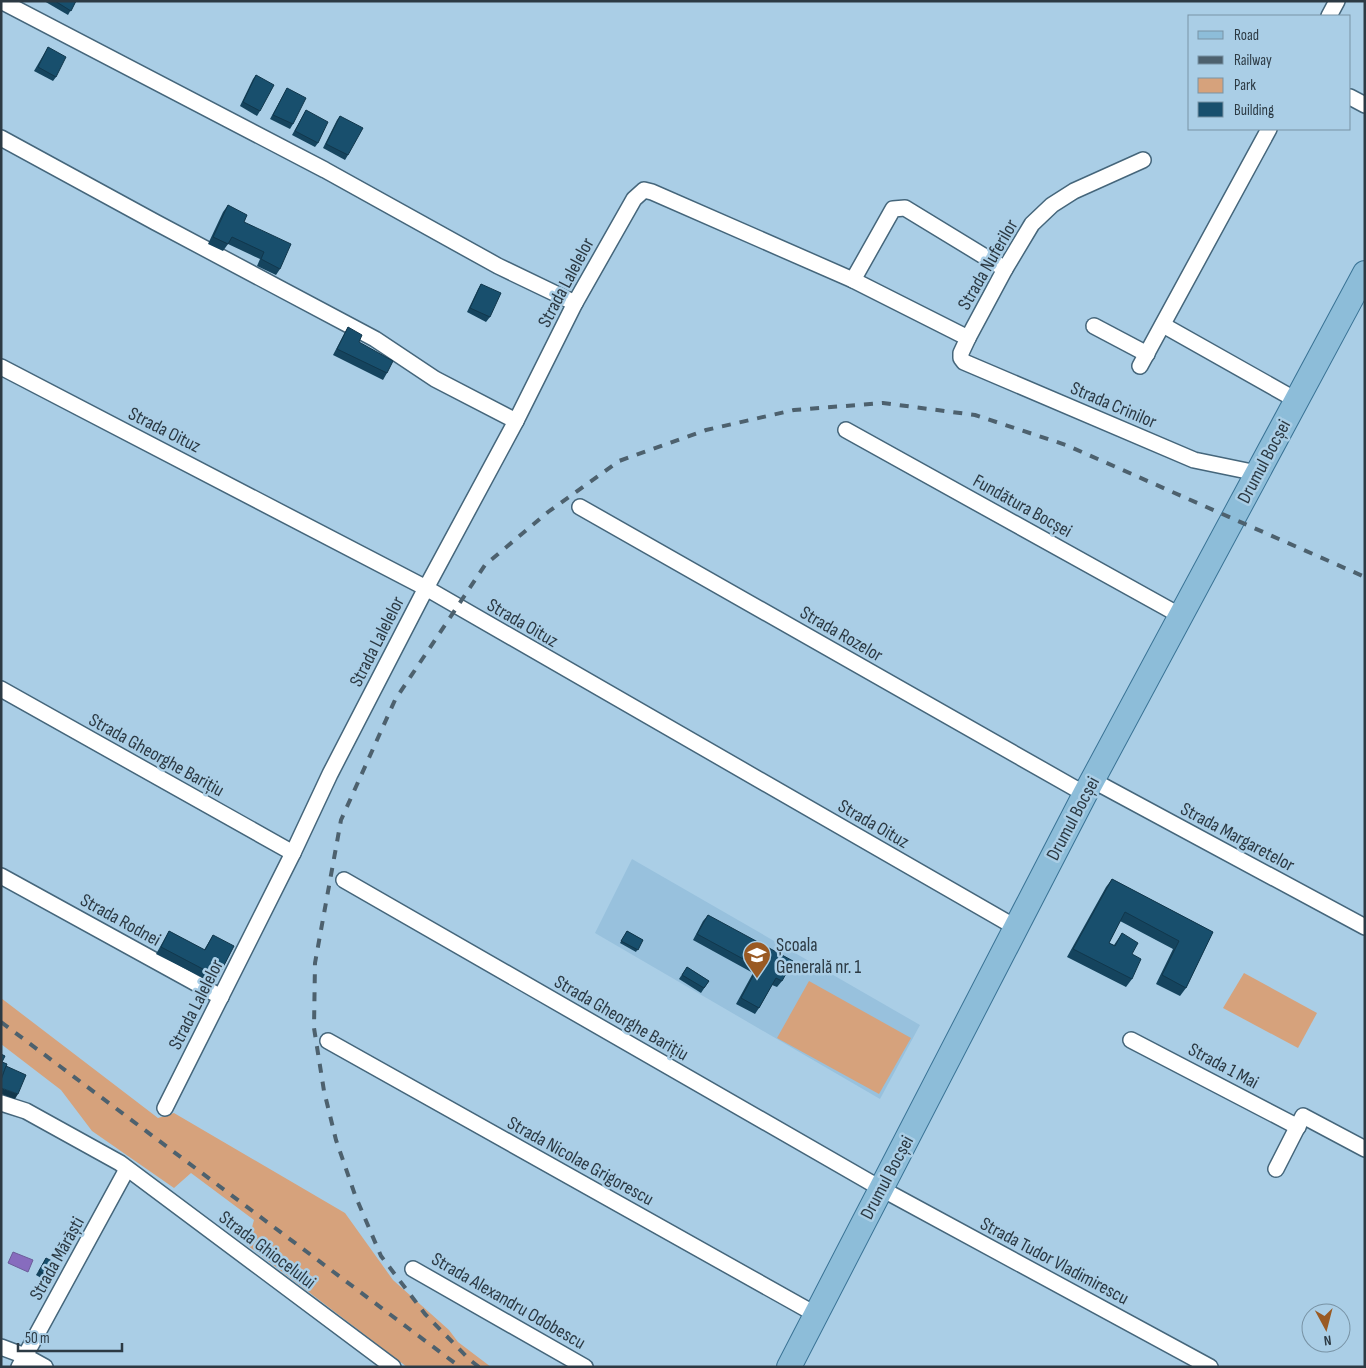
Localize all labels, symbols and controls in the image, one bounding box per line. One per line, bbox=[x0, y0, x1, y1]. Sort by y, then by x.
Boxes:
legend bbox=[1188, 15, 1351, 130]
text: Road bbox=[1234, 26, 1259, 45]
text: Railway bbox=[1234, 51, 1272, 70]
text: Park bbox=[1234, 76, 1256, 95]
text: Building bbox=[1234, 101, 1274, 120]
street label: Strada Nuferilor bbox=[953, 215, 1024, 314]
street label: Strada Lalelelor bbox=[533, 233, 600, 331]
street label: Strada Crinilor bbox=[1067, 377, 1160, 434]
street label: Strada Oituz bbox=[124, 402, 204, 458]
street label: Drumul Bocșei bbox=[1233, 416, 1296, 507]
street label: Fundătura Bocșei bbox=[969, 470, 1076, 543]
street label: Strada Lalelelor bbox=[345, 592, 410, 691]
street label: Strada Oituz bbox=[483, 594, 562, 653]
street label: Strada Rozelor bbox=[796, 601, 887, 668]
street label: Strada Gheorghe Barițiu bbox=[85, 709, 228, 802]
street label: Drumul Bocșei bbox=[1042, 773, 1105, 864]
street label: Strada Oituz bbox=[834, 795, 913, 854]
street label: Strada Margaretelor bbox=[1176, 798, 1299, 877]
street label: Strada Rodnei bbox=[76, 889, 164, 952]
place label: Școala Generală nr. 1 bbox=[776, 934, 861, 979]
school or university icon: Școala Generală nr. 1 bbox=[742, 940, 772, 979]
street label: Strada Lalelelor bbox=[164, 955, 229, 1054]
street label: Strada Gheorghe Barițiu bbox=[550, 971, 692, 1066]
street label: Strada 1 Mai bbox=[1184, 1038, 1262, 1094]
street label: Strada Nicolae Grigorescu bbox=[503, 1112, 657, 1211]
street label: Drumul Bocșei bbox=[856, 1132, 919, 1223]
street label: Strada Ghiocelului bbox=[214, 1206, 320, 1294]
street label: Strada Tudor Vladimirescu bbox=[976, 1212, 1133, 1310]
street label: Strada Mărăști bbox=[25, 1213, 90, 1304]
street label: Strada Alexandru Odobescu bbox=[427, 1248, 589, 1355]
north arrow bbox=[1301, 1303, 1351, 1353]
scale bar bbox=[18, 1320, 121, 1352]
text: 50 m bbox=[25, 1329, 50, 1348]
text: N bbox=[1323, 1332, 1332, 1349]

